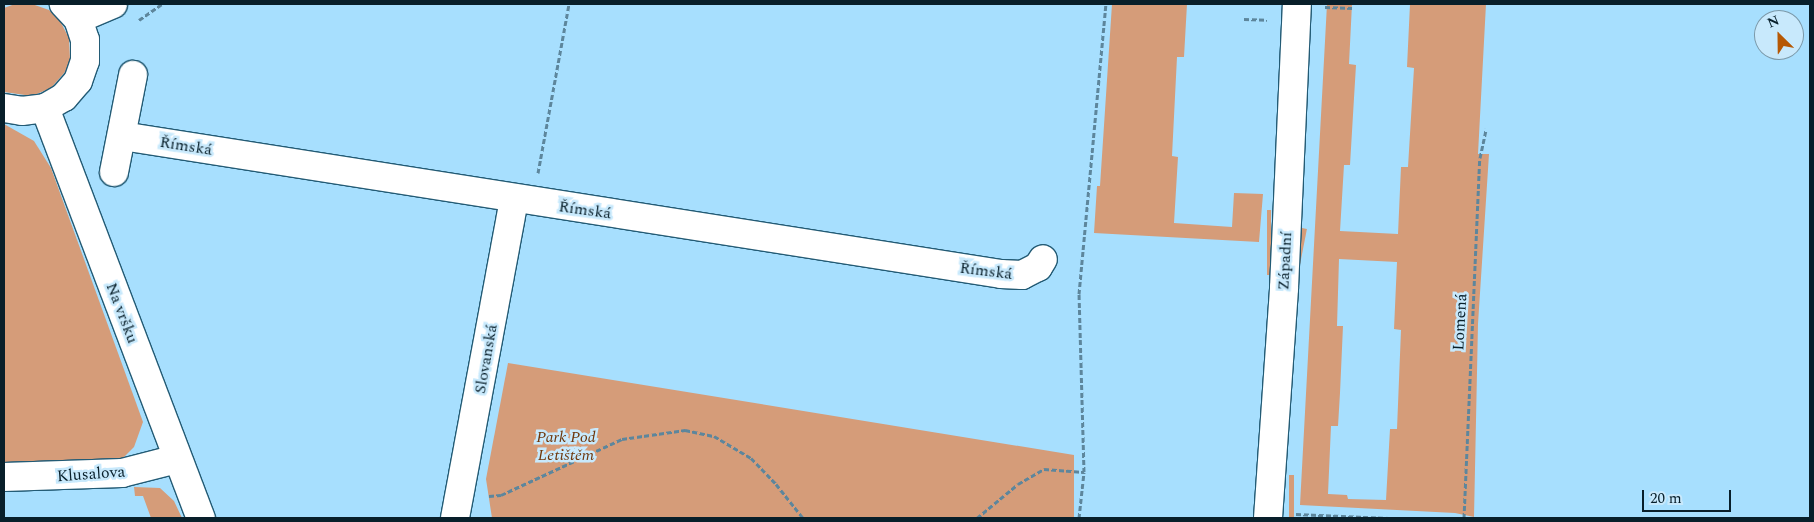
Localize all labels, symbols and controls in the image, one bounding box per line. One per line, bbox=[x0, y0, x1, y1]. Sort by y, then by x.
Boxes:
north arrow bbox=[1754, 10, 1804, 60]
text: N bbox=[1764, 10, 1783, 34]
street label: Římská bbox=[158, 132, 214, 160]
street label: Římská bbox=[558, 197, 612, 223]
street label: Západní bbox=[1274, 231, 1296, 291]
street label: Římská bbox=[959, 258, 1013, 284]
street label: Na vršku bbox=[102, 280, 142, 346]
street label: Lomená bbox=[1449, 293, 1471, 351]
street label: Slovanská bbox=[470, 323, 502, 395]
park label: Park Pod Letištěm bbox=[536, 427, 596, 465]
street label: Klusalova bbox=[56, 462, 126, 486]
scale bar bbox=[1644, 480, 1733, 512]
text: 20 m bbox=[1650, 487, 1682, 510]

